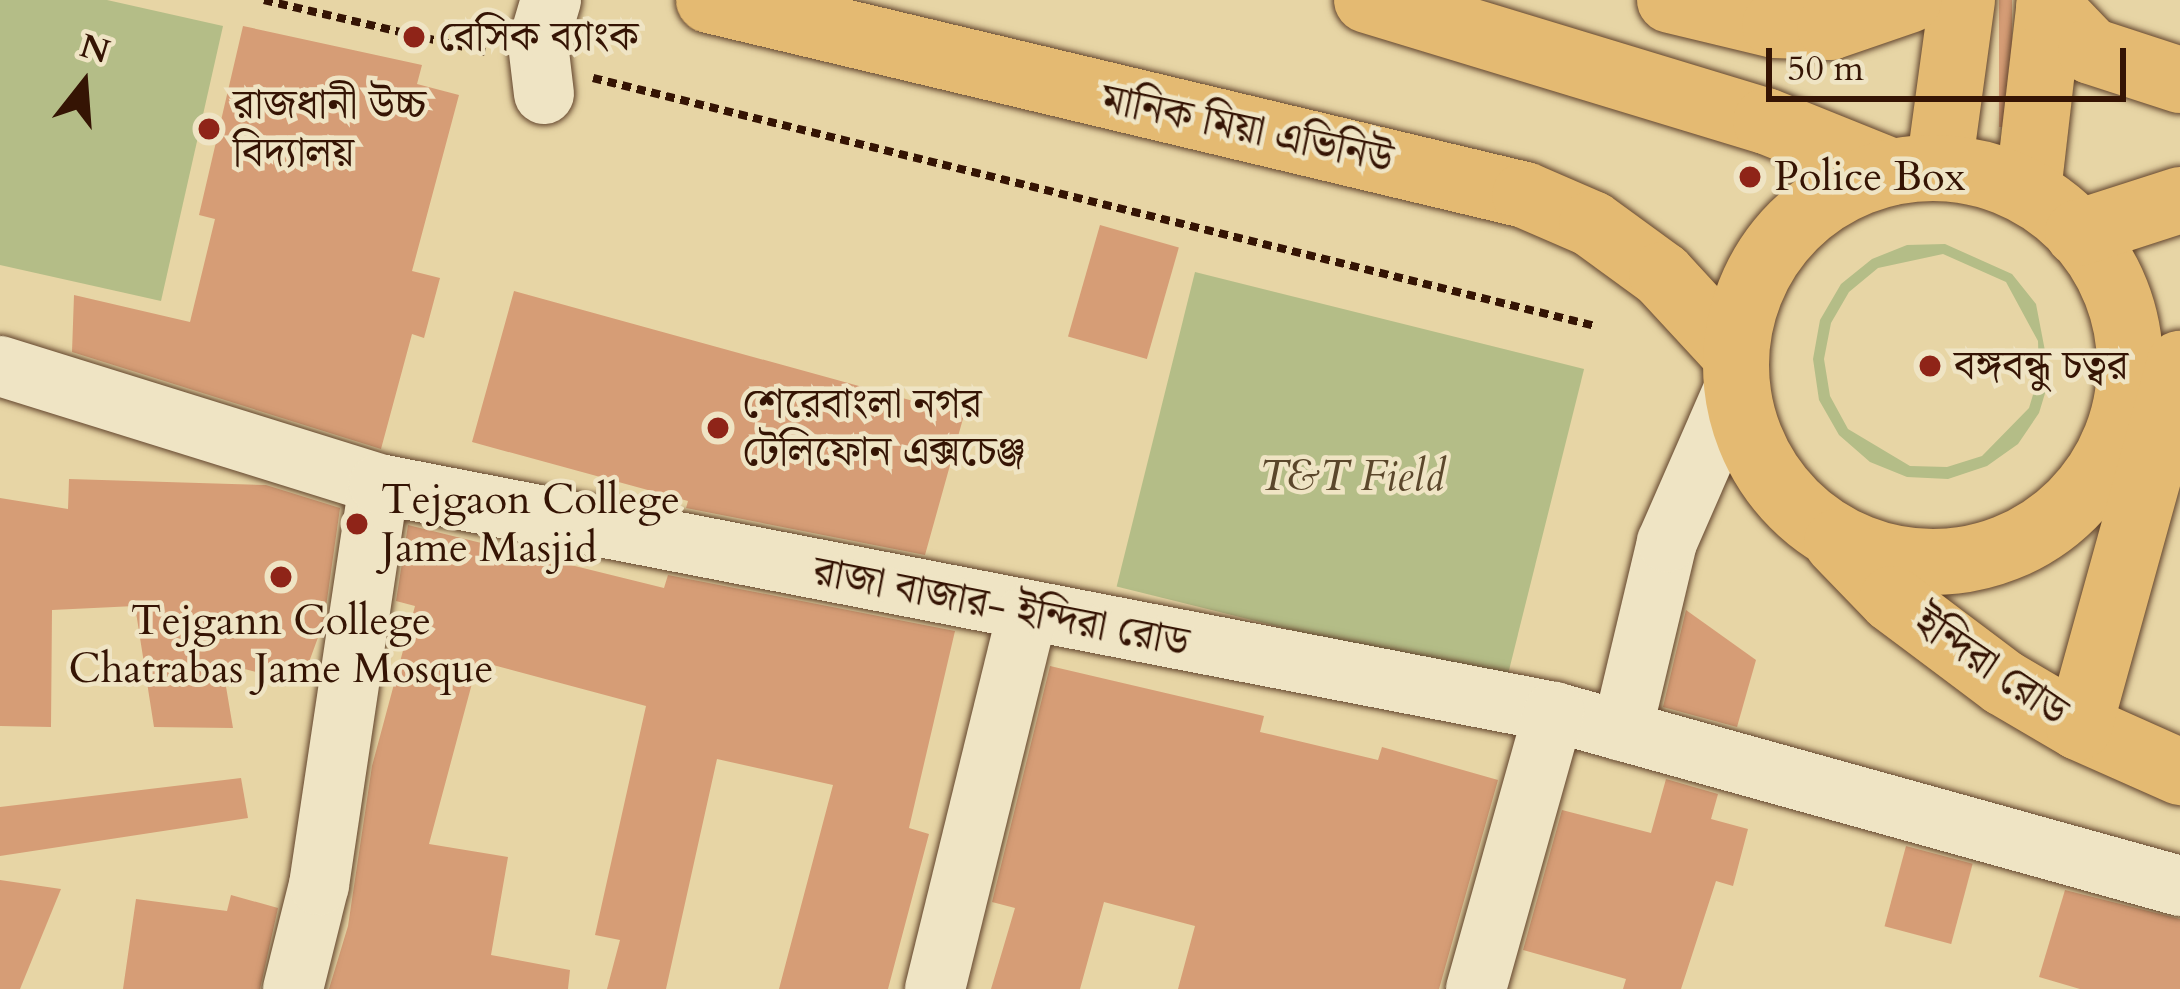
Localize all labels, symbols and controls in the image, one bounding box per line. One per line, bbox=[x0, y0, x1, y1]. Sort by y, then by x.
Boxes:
place label: বেসিক ব্যাংক bbox=[438, 12, 639, 62]
text: N bbox=[74, 23, 115, 75]
north arrow bbox=[24, 24, 144, 144]
marker: বেসিক ব্যাংক bbox=[401, 24, 427, 50]
scale bar bbox=[1772, 24, 2132, 98]
text: 50 m bbox=[1787, 44, 1864, 93]
street label: মানিক মিয়া এভিনিউ bbox=[1097, 74, 1397, 184]
place label: রাজধানী উচ্চ বিদ্যালয় bbox=[233, 80, 426, 178]
marker: রাজধানী উচ্চ বিদ্যালয় bbox=[196, 116, 222, 142]
place label: Police Box bbox=[1774, 152, 1966, 202]
marker: Police Box bbox=[1737, 164, 1763, 190]
place label: বঙ্গবন্ধু চত্বর bbox=[1954, 341, 2128, 391]
marker: বঙ্গবন্ধু চত্বর bbox=[1917, 353, 1943, 379]
place label: শেরেবাংলা নগর টেলিফোন এক্সচেঞ্জ bbox=[742, 379, 1025, 478]
marker: শেরেবাংলা নগর টেলিফোন এক্সচেঞ্জ bbox=[705, 415, 731, 441]
park label: T&T Field bbox=[1259, 452, 1445, 502]
place label: Tejgaon College Jame Masjid bbox=[381, 475, 680, 574]
marker: Tejgaon College Jame Masjid bbox=[344, 511, 370, 537]
street label: রাজা বাজার- ইন্দিরা রোড bbox=[809, 546, 1193, 668]
marker: Tejgann College Chatrabas Jame Mosque bbox=[268, 564, 294, 590]
place label: Tejgann College Chatrabas Jame Mosque bbox=[68, 596, 494, 694]
street label: ইন্দিরা রোড bbox=[1905, 597, 2077, 737]

